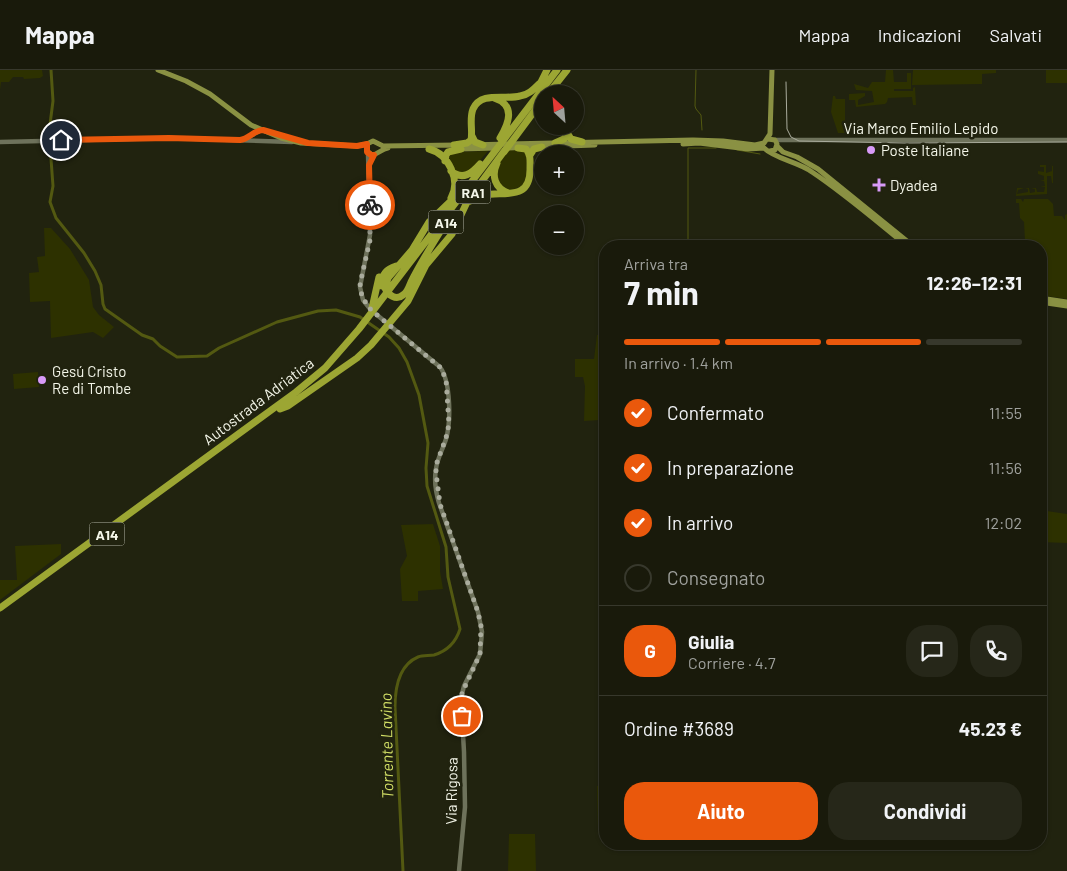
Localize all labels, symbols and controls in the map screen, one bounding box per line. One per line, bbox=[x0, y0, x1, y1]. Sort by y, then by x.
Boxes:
text: Mappa bbox=[25, 20, 95, 49]
text: Mappa bbox=[799, 24, 850, 46]
text: Indicazioni bbox=[878, 24, 962, 46]
text: Salvati bbox=[990, 24, 1042, 46]
north arrow bbox=[534, 85, 584, 135]
map controls bbox=[534, 85, 584, 255]
pin bbox=[40, 119, 82, 161]
street label: Via Marco Emilio Lepido bbox=[844, 119, 998, 137]
icon: home bbox=[47, 126, 75, 154]
place label: Poste Italiane bbox=[881, 141, 969, 159]
marker: Poste Italiane bbox=[865, 144, 877, 156]
button: + bbox=[534, 145, 584, 195]
place label: Dyadea bbox=[890, 176, 937, 194]
marker: Dyadea bbox=[872, 178, 886, 192]
courier bbox=[345, 180, 395, 230]
road number: RA1 bbox=[456, 180, 490, 204]
icon: bike bbox=[356, 191, 384, 219]
button: − bbox=[534, 205, 584, 255]
road number: A14 bbox=[428, 210, 464, 233]
text: Arriva tra bbox=[624, 254, 688, 273]
text: 12:26–12:31 bbox=[927, 271, 1022, 294]
text: 7 min bbox=[624, 273, 699, 311]
text: In arrivo · 1.4 km bbox=[624, 353, 733, 372]
street label: Autostrada Adriatica bbox=[199, 354, 317, 448]
place label: Gesú Cristo Re di Tombe bbox=[52, 362, 131, 397]
marker: Gesú Cristo Re di Tombe bbox=[36, 374, 48, 386]
icon: check bbox=[624, 399, 652, 427]
text: Confermato bbox=[667, 401, 764, 424]
text: 11:55 bbox=[989, 403, 1022, 422]
icon: check bbox=[624, 454, 652, 482]
text: In preparazione bbox=[667, 456, 794, 479]
text: 11:56 bbox=[989, 458, 1022, 477]
icon: check bbox=[624, 509, 652, 537]
text: In arrivo bbox=[667, 511, 733, 534]
text: 12:02 bbox=[985, 513, 1022, 532]
road number: A14 bbox=[90, 522, 124, 546]
text: Consegnato bbox=[667, 566, 765, 589]
button: chat bbox=[906, 625, 958, 677]
button: phone bbox=[970, 625, 1022, 677]
text: Giulia bbox=[688, 630, 734, 653]
text: G bbox=[644, 639, 656, 662]
text: Corriere · 4.7 bbox=[688, 653, 776, 672]
water label: Torrente Lavino bbox=[376, 693, 396, 799]
pin bbox=[441, 695, 483, 737]
icon: bag bbox=[448, 702, 476, 730]
text: Ordine #3689 bbox=[624, 717, 734, 740]
text: 45.23 € bbox=[959, 717, 1022, 740]
street label: Via Rigosa bbox=[441, 757, 461, 825]
button: Aiuto bbox=[624, 782, 818, 840]
button: Condividi bbox=[828, 782, 1022, 840]

